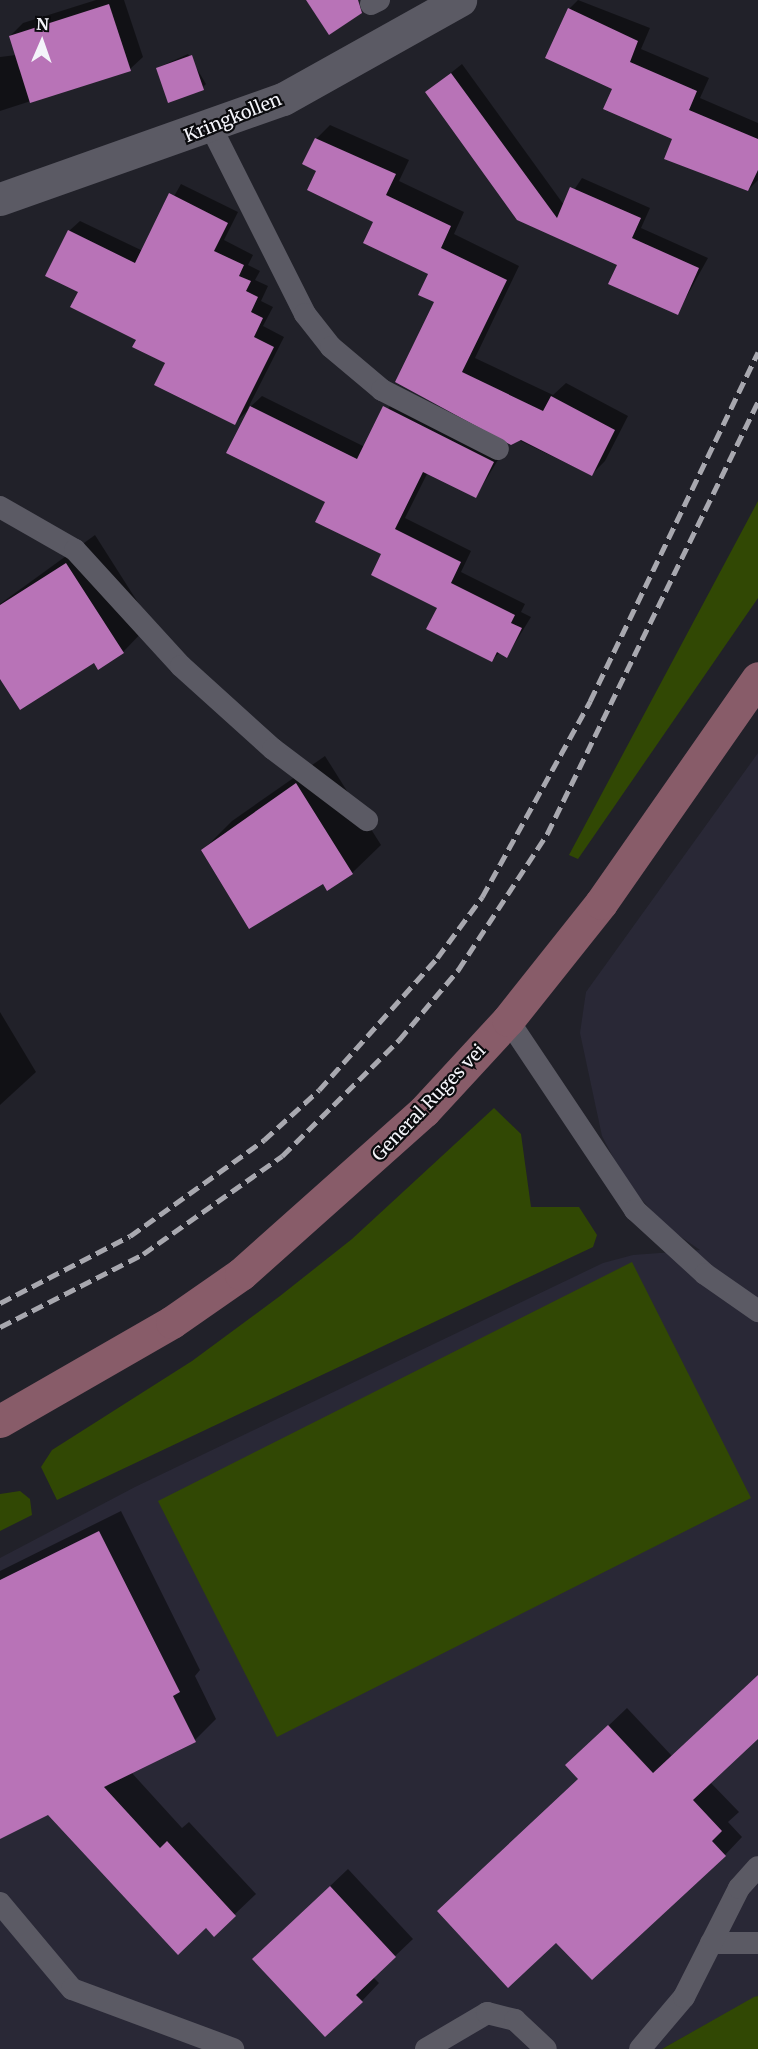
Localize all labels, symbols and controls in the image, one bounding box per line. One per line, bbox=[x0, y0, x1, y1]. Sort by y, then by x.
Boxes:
north arrow bbox=[12, 12, 72, 72]
text: N bbox=[36, 14, 49, 34]
street label: Kringkollen bbox=[181, 89, 285, 147]
street label: General Ruges vei bbox=[368, 1040, 490, 1166]

